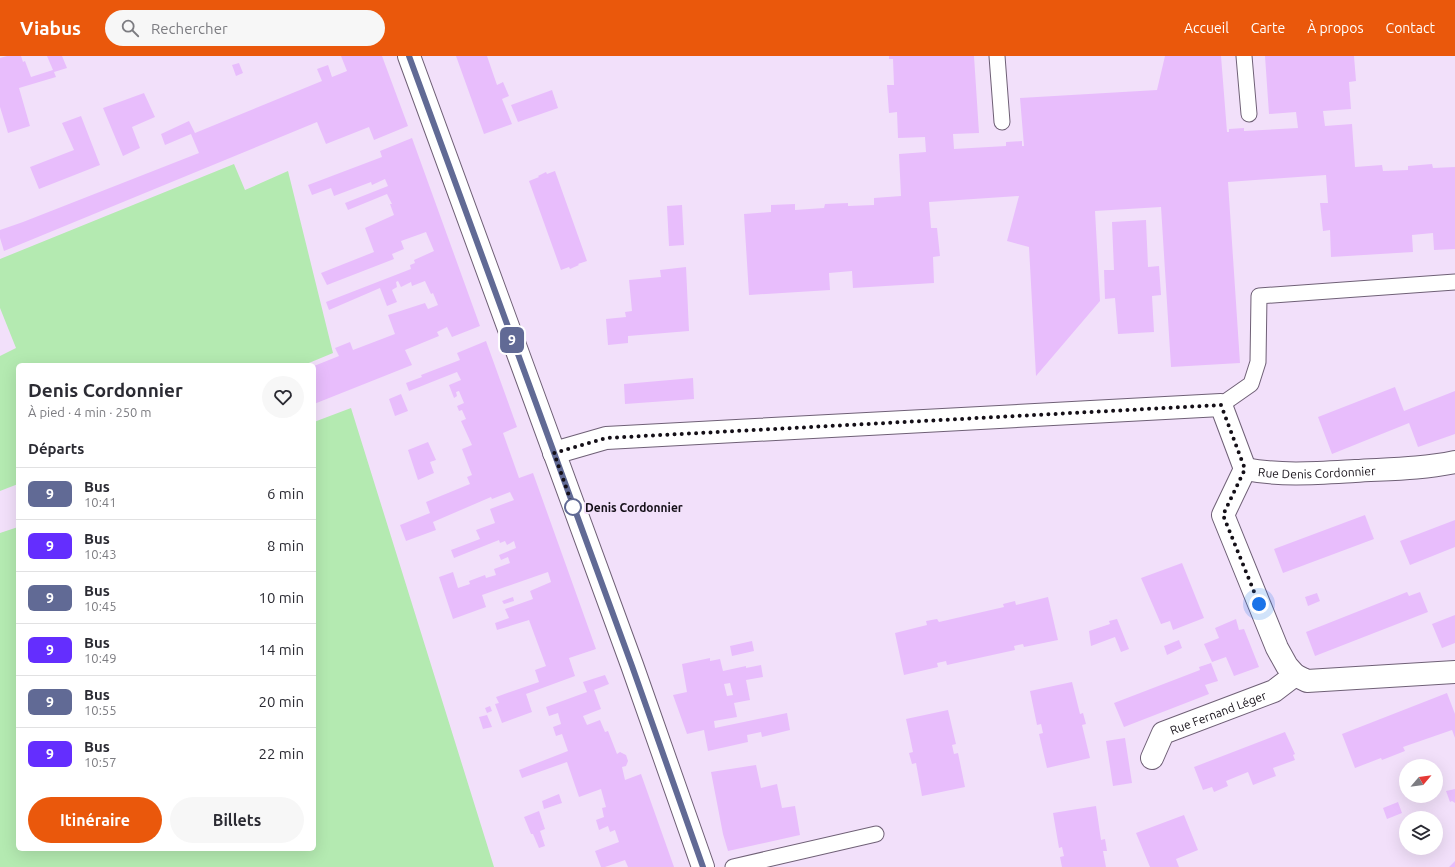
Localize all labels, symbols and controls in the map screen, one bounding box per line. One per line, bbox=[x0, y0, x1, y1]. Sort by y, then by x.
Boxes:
search box bbox=[105, 10, 385, 46]
text: Viabus bbox=[20, 17, 81, 39]
icon: search bbox=[119, 17, 141, 39]
text: Rechercher bbox=[151, 20, 228, 37]
text: Accueil bbox=[1184, 20, 1229, 36]
text: Carte bbox=[1251, 20, 1285, 36]
text: À propos bbox=[1307, 20, 1364, 36]
text: Contact bbox=[1386, 20, 1435, 36]
line badge: 9 bbox=[499, 327, 525, 353]
text: 9 bbox=[508, 332, 516, 348]
button: heart bbox=[262, 376, 304, 418]
text: Denis Cordonnier bbox=[28, 379, 183, 401]
text: À pied · 4 min · 250 m bbox=[28, 405, 152, 419]
text: Départs bbox=[28, 440, 84, 457]
street label: Rue Denis Cordonnier bbox=[1257, 463, 1376, 480]
text: Bus bbox=[84, 478, 110, 495]
text: 6 min bbox=[267, 485, 304, 502]
text: 9 bbox=[46, 486, 54, 502]
text: 10:41 bbox=[84, 495, 117, 509]
marker: Denis Cordonnier bbox=[564, 498, 582, 516]
place label: Denis Cordonnier bbox=[585, 501, 683, 514]
text: Bus bbox=[84, 530, 110, 547]
text: 8 min bbox=[267, 537, 304, 554]
text: 9 bbox=[46, 538, 54, 554]
text: 10:43 bbox=[84, 547, 117, 561]
text: Bus bbox=[84, 582, 110, 599]
text: 10 min bbox=[258, 589, 304, 606]
text: 9 bbox=[46, 590, 54, 606]
your location bbox=[1249, 594, 1269, 614]
text: 10:45 bbox=[84, 599, 117, 613]
text: Bus bbox=[84, 634, 110, 651]
text: 14 min bbox=[258, 641, 304, 658]
text: 9 bbox=[46, 642, 54, 658]
text: 10:49 bbox=[84, 651, 117, 665]
text: Bus bbox=[84, 686, 110, 703]
street label: Rue Fernand Léger bbox=[1168, 688, 1268, 736]
text: 20 min bbox=[258, 693, 304, 710]
text: 9 bbox=[46, 694, 54, 710]
text: 10:55 bbox=[84, 703, 117, 717]
text: Bus bbox=[84, 738, 110, 755]
text: 22 min bbox=[258, 745, 304, 762]
text: 9 bbox=[46, 746, 54, 762]
text: 10:57 bbox=[84, 755, 117, 769]
north arrow bbox=[1399, 759, 1443, 803]
map controls bbox=[1399, 759, 1443, 855]
button: Itinéraire bbox=[28, 797, 162, 843]
button: Billets bbox=[170, 797, 304, 843]
button: layers bbox=[1399, 811, 1443, 855]

